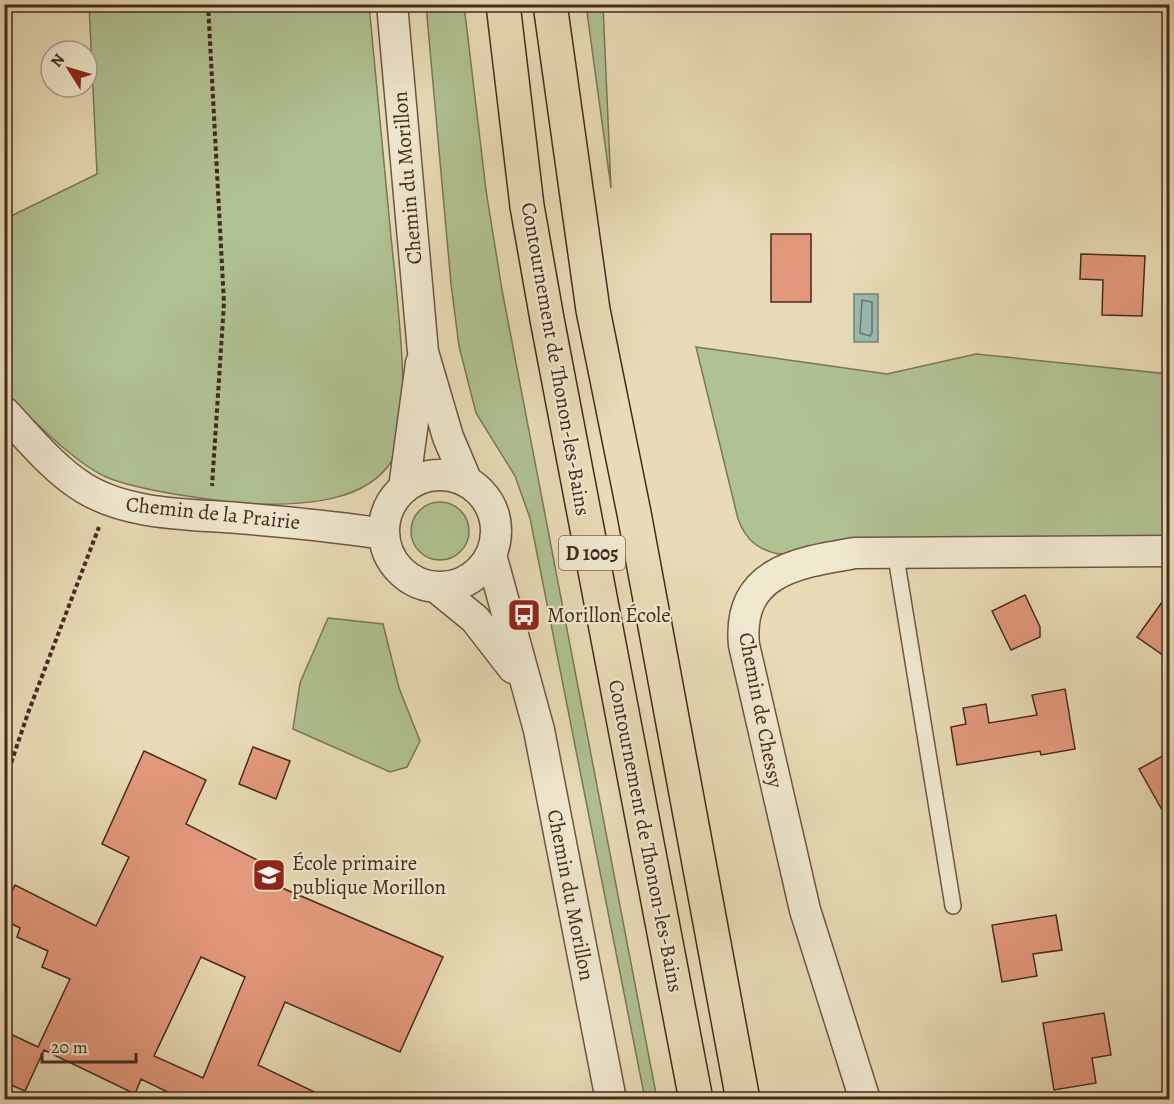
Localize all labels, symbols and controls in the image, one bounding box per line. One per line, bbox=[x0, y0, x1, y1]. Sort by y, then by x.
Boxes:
north arrow bbox=[39, 39, 99, 99]
text: N bbox=[46, 49, 70, 72]
street label: Chemin du Morillon bbox=[385, 90, 429, 266]
street label: Contournement de Thonon-les-Bains bbox=[515, 200, 597, 518]
street label: Chemin de la Prairie bbox=[125, 490, 301, 536]
road number: D 1005 bbox=[559, 536, 625, 570]
bus stop icon: Morillon École bbox=[506, 597, 542, 633]
place label: Morillon École bbox=[547, 601, 671, 629]
street label: Chemin de Chessy bbox=[732, 630, 790, 791]
street label: Contournement de Thonon-les-Bains bbox=[602, 677, 690, 995]
street label: Chemin du Morillon bbox=[541, 807, 601, 983]
place label: École primaire publique Morillon bbox=[292, 849, 446, 901]
school or university icon: École primaire publique Morillon bbox=[251, 857, 287, 893]
scale bar bbox=[42, 1026, 136, 1064]
text: 20 m bbox=[51, 1035, 88, 1059]

